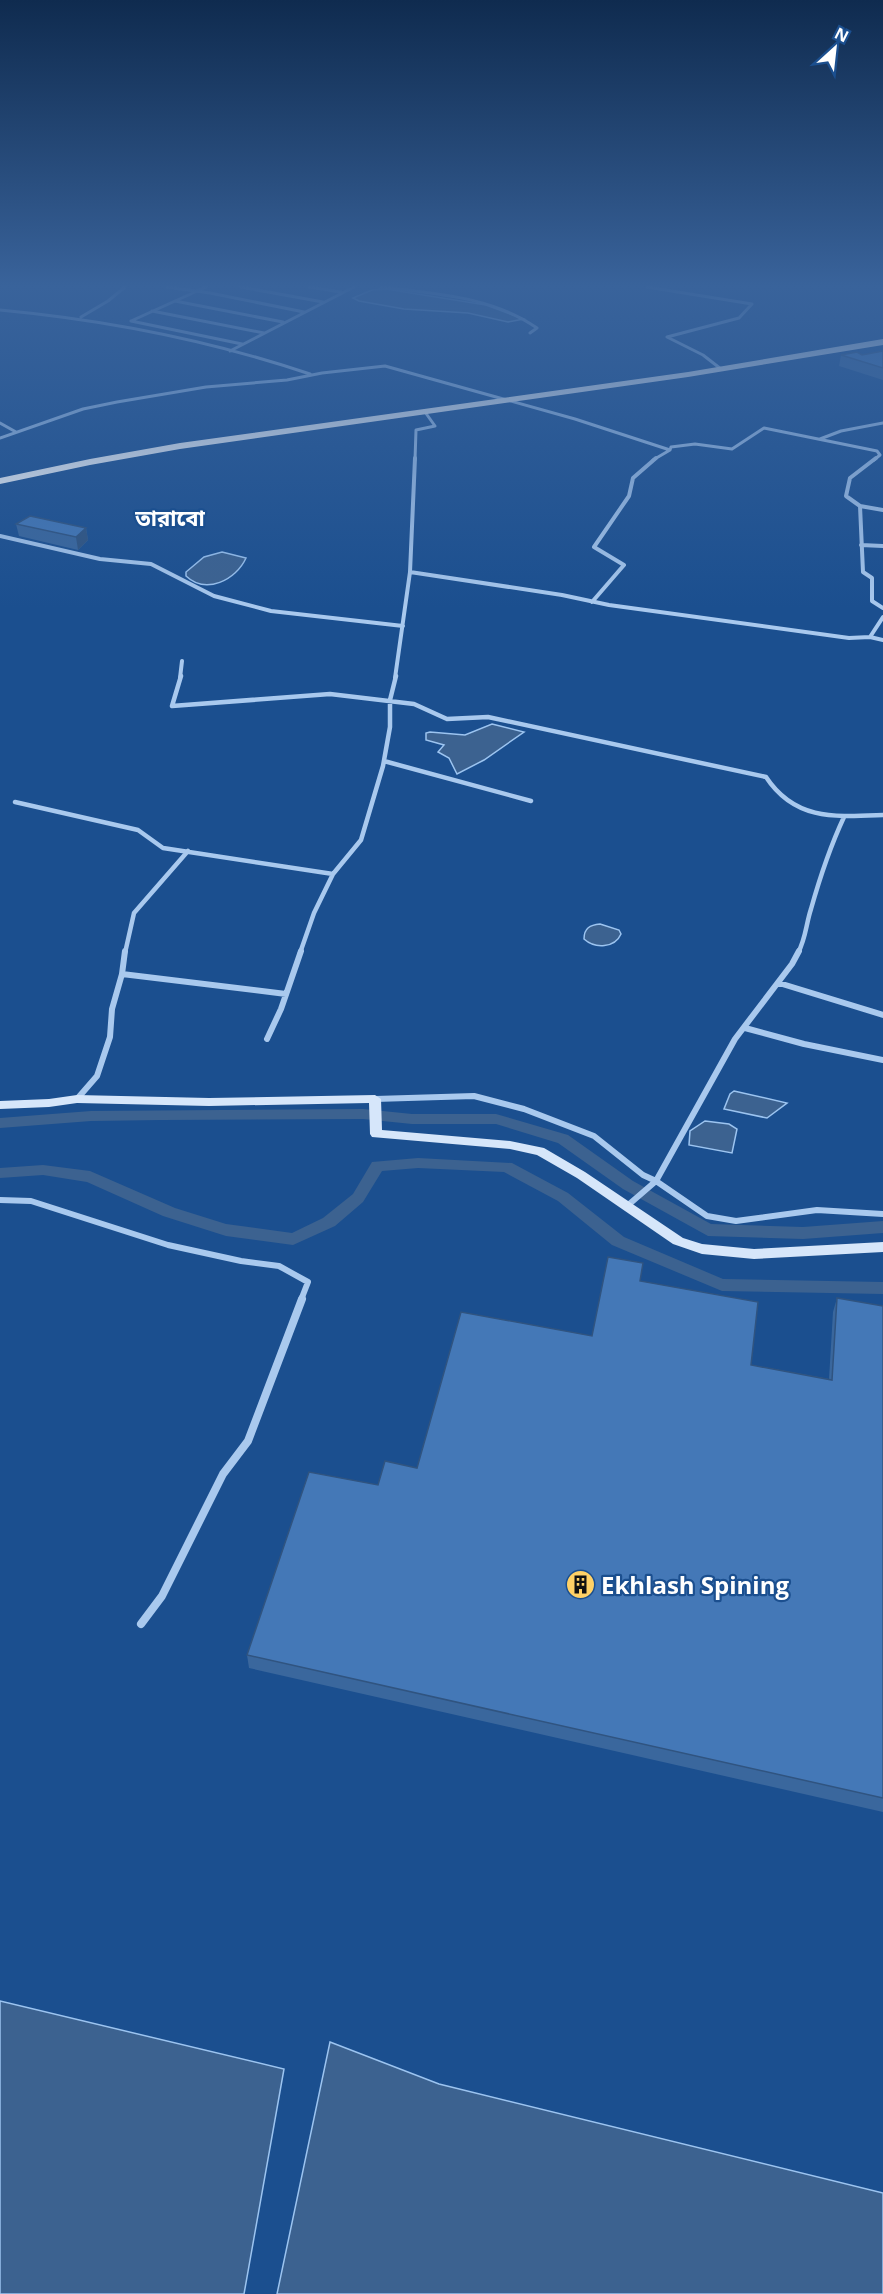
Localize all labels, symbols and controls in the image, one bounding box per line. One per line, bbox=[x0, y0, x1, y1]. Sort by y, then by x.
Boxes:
north arrow bbox=[805, 18, 865, 78]
text: N bbox=[831, 22, 853, 47]
district label: তারাবো bbox=[134, 502, 205, 532]
building icon: Ekhlash Spining bbox=[564, 1568, 596, 1600]
place label: Ekhlash Spining bbox=[601, 1568, 789, 1601]

